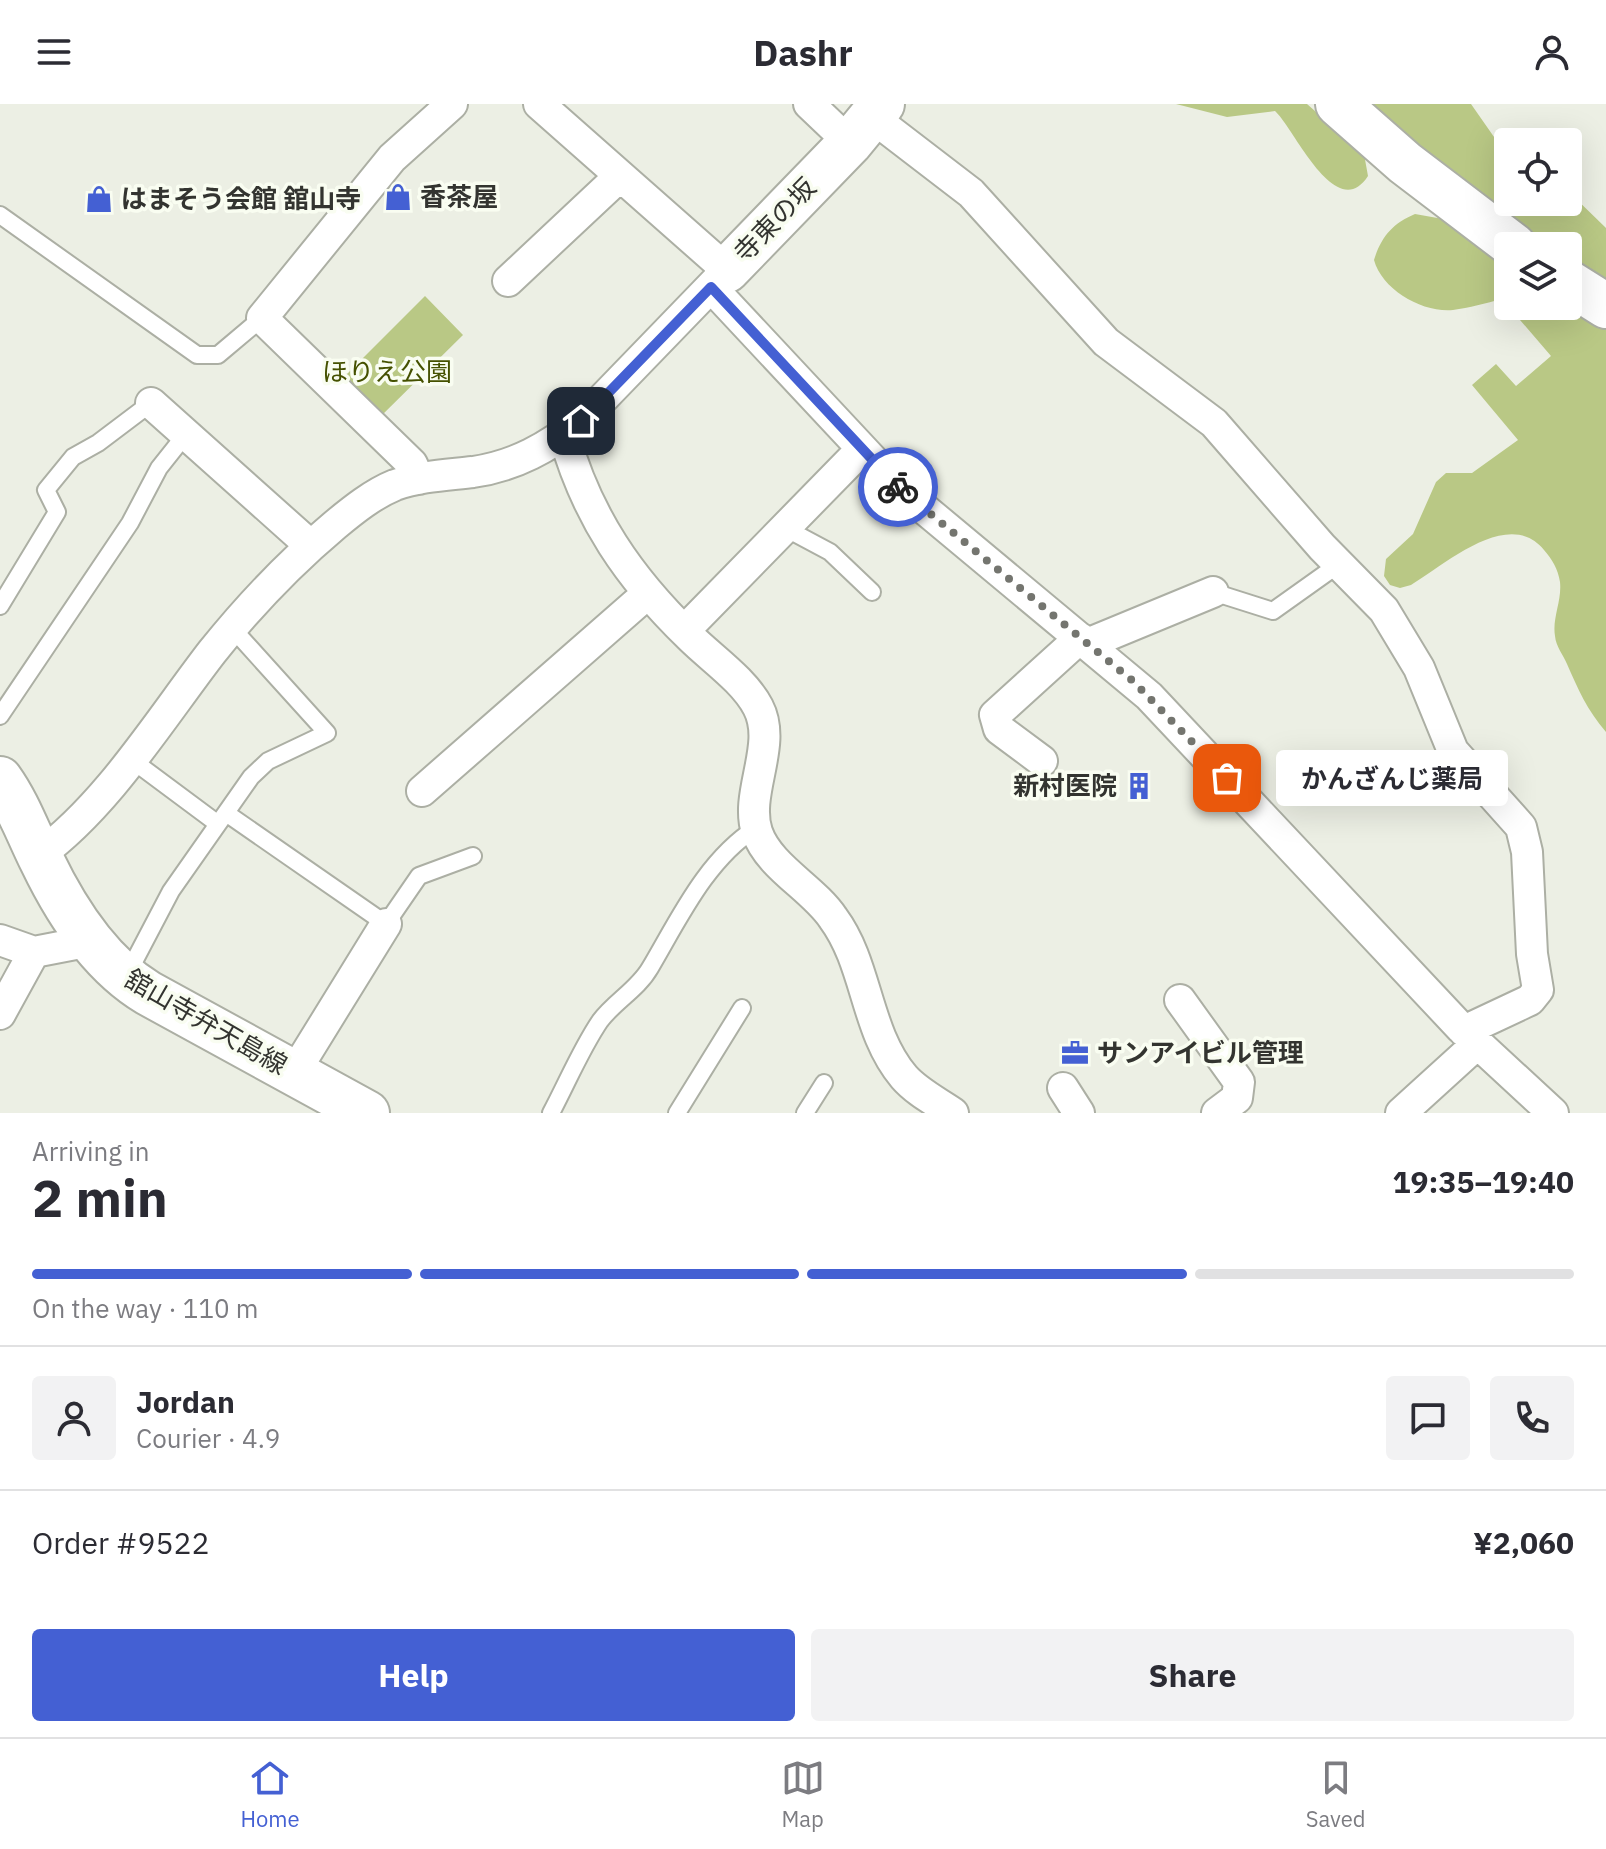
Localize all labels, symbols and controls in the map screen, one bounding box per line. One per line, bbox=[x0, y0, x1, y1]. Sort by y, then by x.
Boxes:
text: Dashr bbox=[753, 29, 853, 76]
icon: menu bbox=[32, 30, 76, 74]
icon: person bbox=[1530, 30, 1574, 74]
map controls bbox=[1494, 128, 1582, 320]
button: locate bbox=[1494, 128, 1582, 216]
street label: 寺東の坂 bbox=[726, 170, 823, 269]
place label: 香茶屋 bbox=[420, 179, 498, 213]
place label: はまそう会館 舘山寺 bbox=[121, 181, 361, 215]
shop icon: 香茶屋 bbox=[383, 182, 413, 212]
shop icon: はまそう会館 舘山寺 bbox=[84, 184, 114, 214]
button: layers bbox=[1494, 232, 1582, 320]
park label: ほりえ公園 bbox=[322, 354, 452, 388]
pin bbox=[547, 387, 615, 455]
icon: home bbox=[559, 399, 603, 443]
courier bbox=[858, 447, 938, 527]
icon: bike bbox=[876, 465, 920, 509]
pin bbox=[1193, 744, 1261, 812]
callout: かんざんじ薬局 bbox=[1275, 750, 1507, 806]
icon: bag bbox=[1205, 756, 1249, 800]
text: かんざんじ薬局 bbox=[1301, 761, 1483, 795]
place label: 新村医院 bbox=[1013, 768, 1117, 802]
building icon: 新村医院 bbox=[1124, 771, 1154, 801]
street label: 舘山寺弁天島線 bbox=[119, 961, 294, 1081]
place label: サンアイビル管理 bbox=[1097, 1035, 1304, 1069]
office icon: サンアイビル管理 bbox=[1060, 1038, 1090, 1068]
text: Arriving in bbox=[32, 1134, 149, 1168]
text: 19:35–19:40 bbox=[1393, 1162, 1574, 1201]
text: 2 min bbox=[32, 1164, 168, 1231]
text: On the way · 110 m bbox=[32, 1291, 258, 1325]
button: person bbox=[32, 1376, 116, 1460]
button: chat bbox=[1386, 1376, 1470, 1460]
button: phone bbox=[1490, 1376, 1574, 1460]
text: Jordan bbox=[136, 1382, 235, 1421]
text: Courier · 4.9 bbox=[136, 1421, 280, 1455]
text: Order #9522 bbox=[32, 1523, 209, 1562]
text: ¥2,060 bbox=[1473, 1523, 1574, 1562]
button: Help bbox=[32, 1629, 795, 1721]
button: Share bbox=[811, 1629, 1574, 1721]
tab: Home bbox=[240, 1756, 300, 1833]
tab: Map bbox=[781, 1756, 825, 1833]
tab: Saved bbox=[1306, 1756, 1365, 1833]

